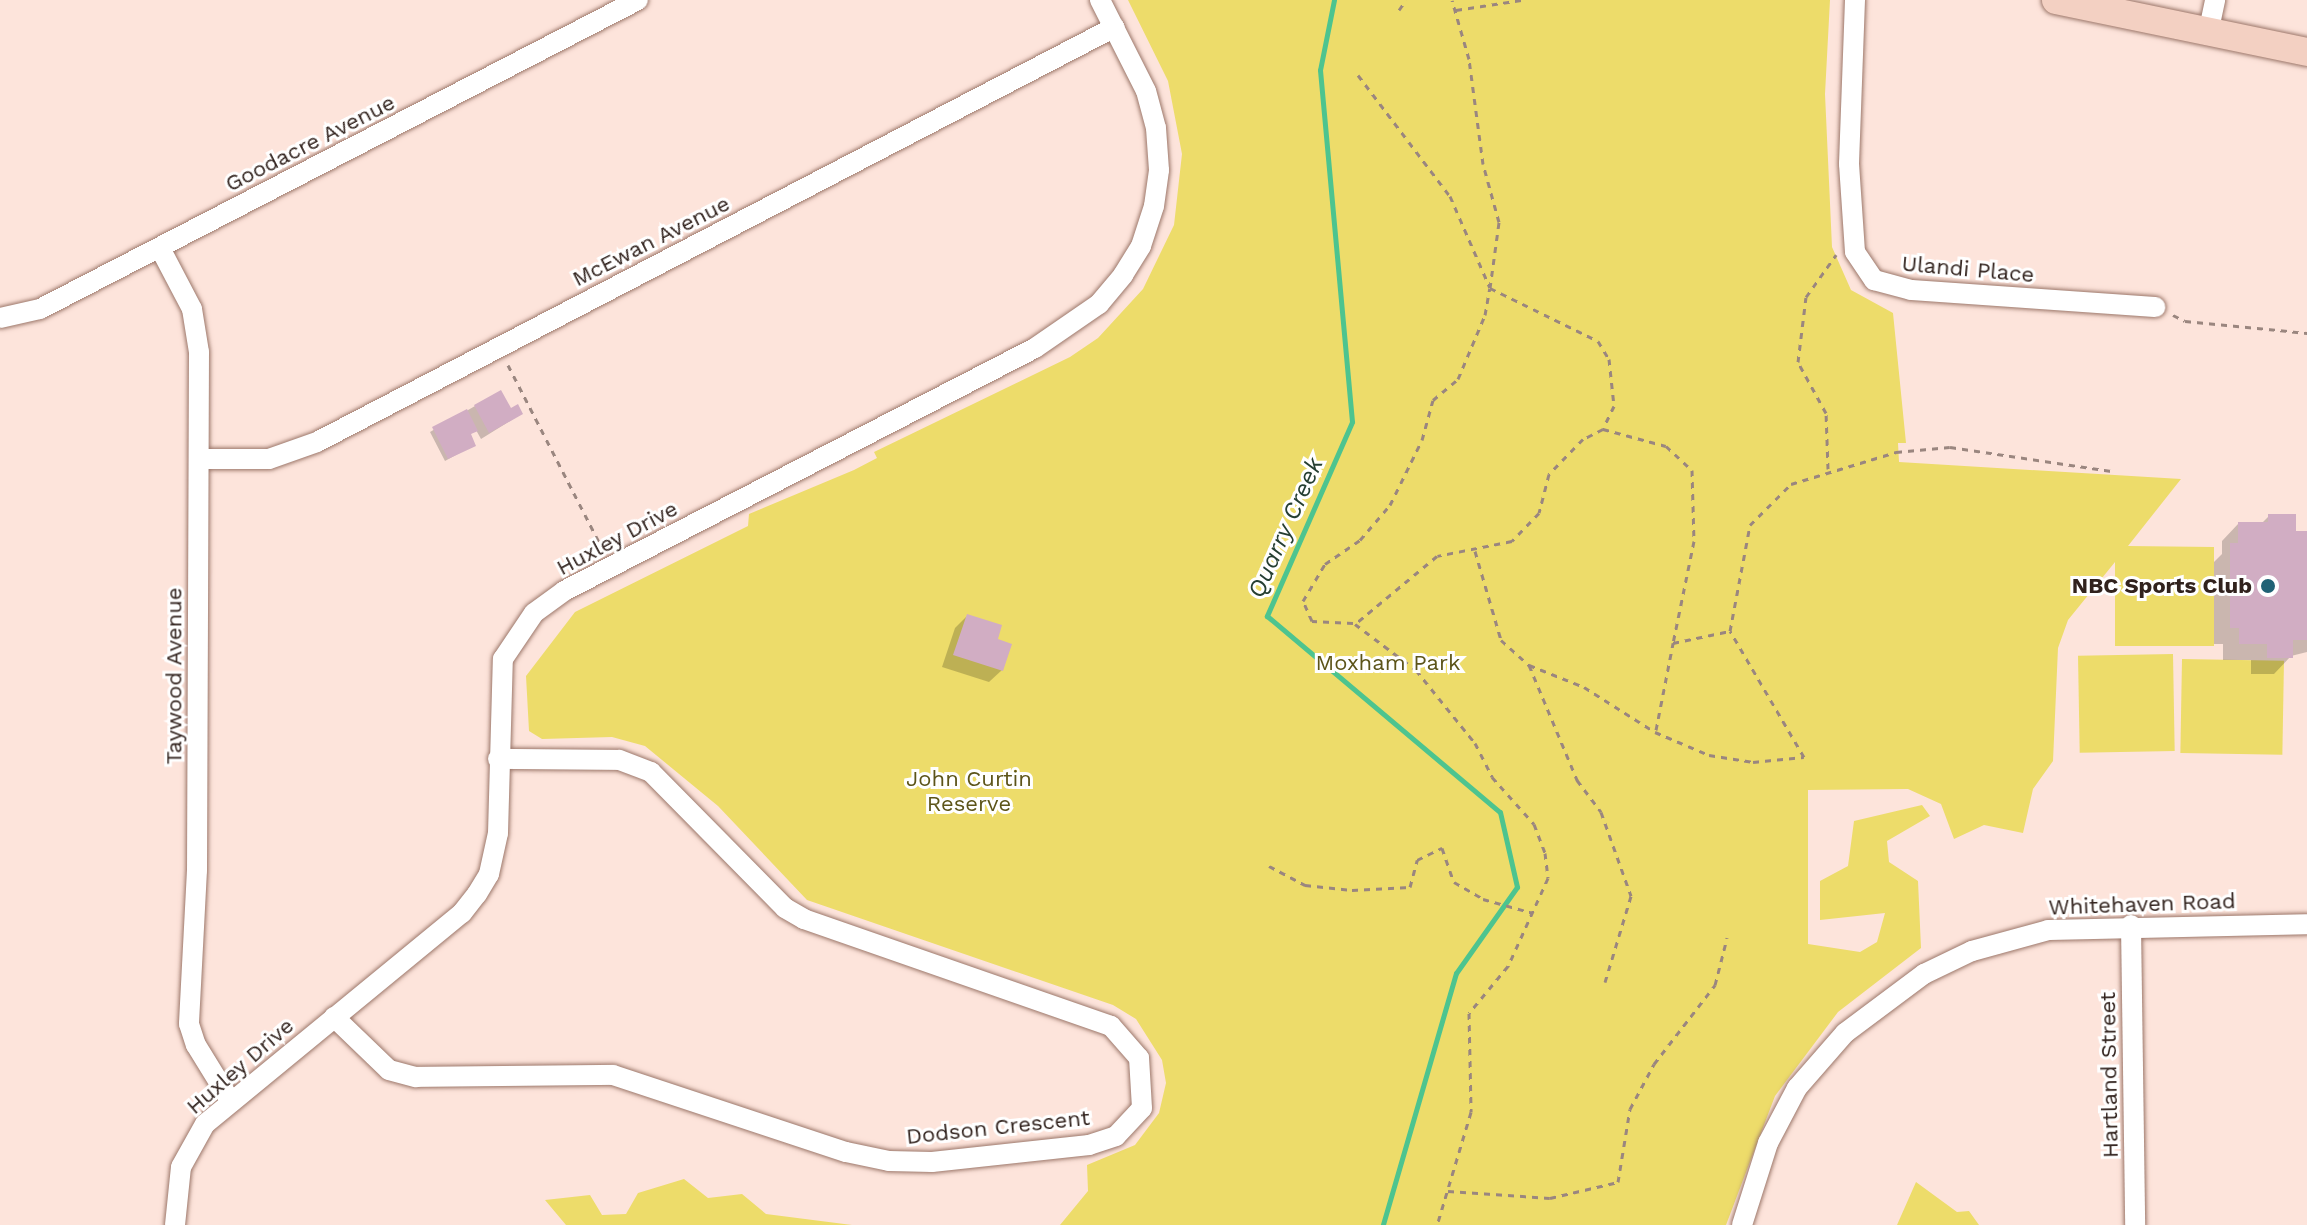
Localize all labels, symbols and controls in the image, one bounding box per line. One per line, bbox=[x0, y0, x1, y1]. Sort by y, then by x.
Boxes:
street label: Goodacre Avenue bbox=[220, 89, 400, 197]
street label: McEwan Avenue bbox=[568, 190, 734, 292]
street label: Ulandi Place bbox=[1901, 250, 2035, 288]
water label: Quarry Creek bbox=[1242, 453, 1330, 603]
street label: Huxley Drive bbox=[552, 495, 682, 581]
place label: NBC Sports Club bbox=[2072, 573, 2252, 599]
marker: NBC Sports Club bbox=[2259, 577, 2277, 595]
street label: Taywood Avenue bbox=[161, 587, 187, 765]
park label: Moxham Park bbox=[1316, 650, 1460, 676]
park label: John Curtin Reserve bbox=[906, 765, 1032, 816]
street label: Whitehaven Road bbox=[2048, 888, 2236, 920]
street label: Hartland Street bbox=[2094, 992, 2124, 1158]
street label: Huxley Drive bbox=[181, 1012, 299, 1120]
street label: Dodson Crescent bbox=[905, 1104, 1091, 1150]

